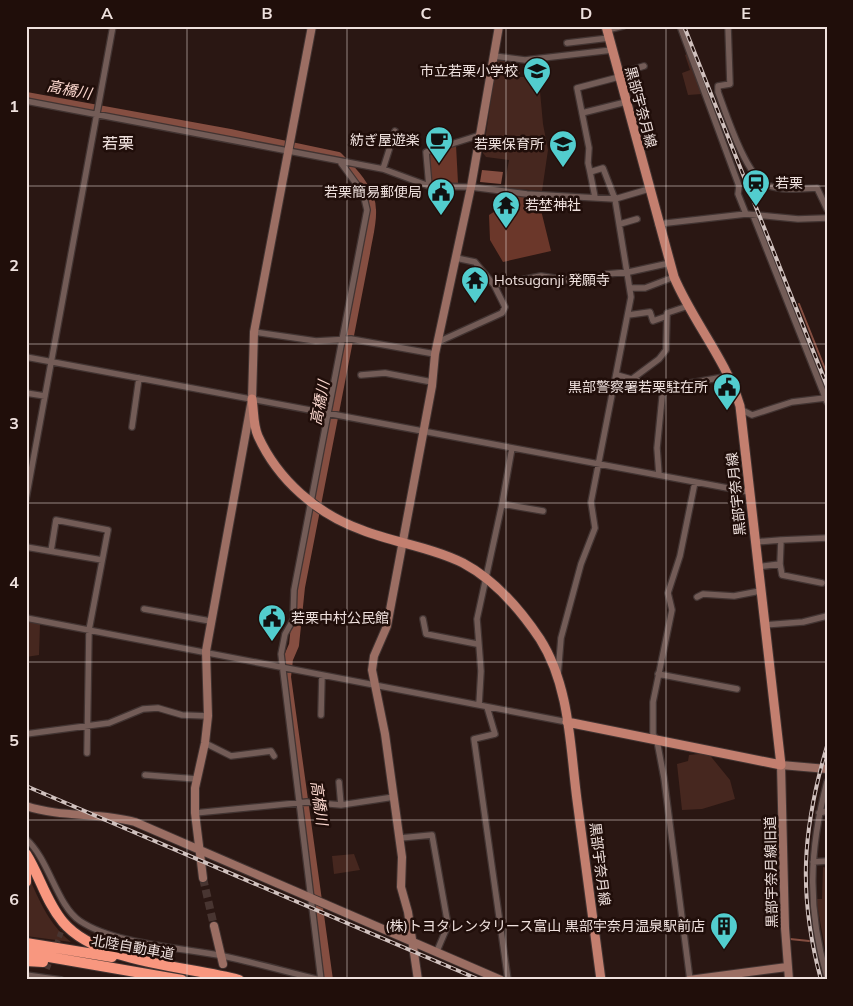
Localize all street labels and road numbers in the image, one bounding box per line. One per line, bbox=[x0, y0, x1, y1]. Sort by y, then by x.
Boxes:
street label: 黒部宇奈月線 bbox=[621, 64, 661, 150]
street label: 黒部宇奈月線 bbox=[723, 451, 749, 537]
street label: 黒部宇奈月線旧道 bbox=[761, 816, 781, 928]
street label: 黒部宇奈月線 bbox=[586, 821, 614, 907]
street label: 北陸自動車道 bbox=[90, 931, 176, 963]

